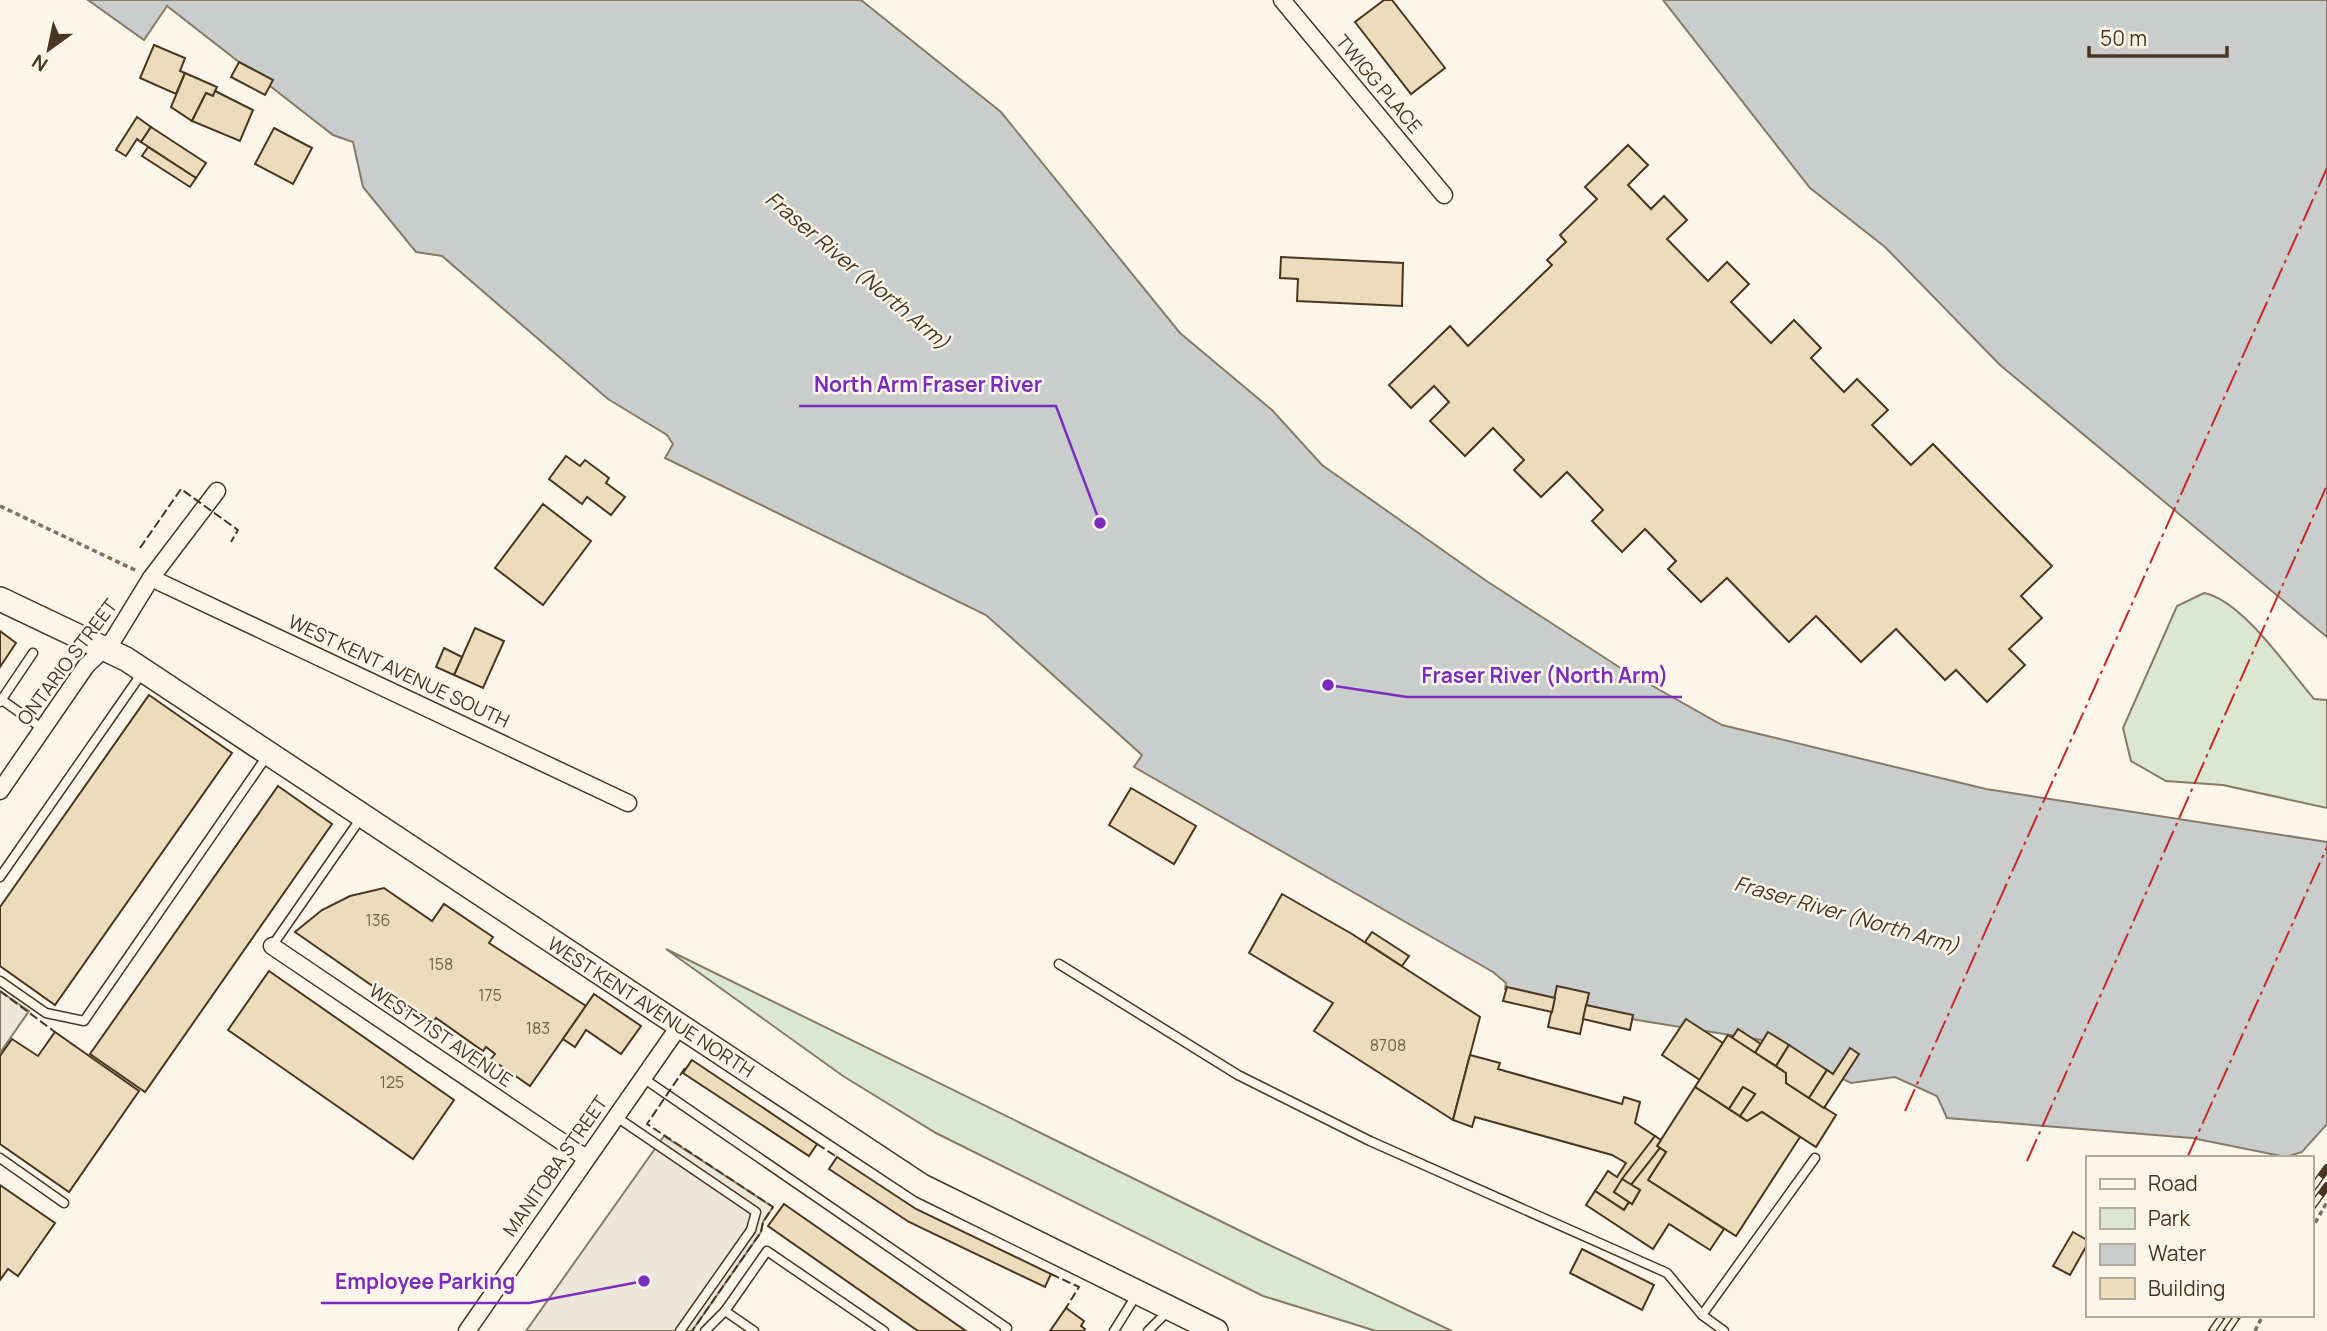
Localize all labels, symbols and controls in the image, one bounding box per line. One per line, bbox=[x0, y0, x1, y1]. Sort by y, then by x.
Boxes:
north arrow bbox=[14, 14, 84, 84]
scale bar bbox=[2089, 14, 2227, 58]
text: 50 m bbox=[2100, 24, 2147, 52]
street label: TWIGG PLACE bbox=[1330, 29, 1428, 139]
text: N bbox=[27, 49, 53, 78]
water label: Fraser River (North Arm) bbox=[760, 185, 956, 355]
callout: North Arm Fraser River bbox=[799, 364, 1056, 406]
text: North Arm Fraser River bbox=[814, 370, 1042, 398]
street label: ONTARIO STREET bbox=[11, 593, 123, 730]
street label: WEST KENT AVENUE SOUTH bbox=[284, 608, 514, 734]
callout: Fraser River (North Arm) bbox=[1407, 655, 1682, 697]
text: Fraser River (North Arm) bbox=[1422, 661, 1668, 689]
water label: Fraser River (North Arm) bbox=[1731, 868, 1963, 960]
house number: 136 bbox=[365, 909, 391, 931]
street label: WEST KENT AVENUE NORTH bbox=[543, 930, 759, 1084]
house number: 158 bbox=[429, 953, 453, 975]
street label: WEST 71ST AVENUE bbox=[364, 977, 518, 1093]
house number: 175 bbox=[478, 984, 502, 1006]
house number: 183 bbox=[526, 1017, 550, 1039]
house number: 8708 bbox=[1370, 1034, 1406, 1056]
house number: 125 bbox=[380, 1071, 404, 1093]
street label: MANITOBA STREET bbox=[497, 1090, 614, 1241]
legend bbox=[2086, 1156, 2313, 1317]
text: Road bbox=[2148, 1169, 2198, 1197]
text: Park bbox=[2148, 1204, 2190, 1232]
text: Water bbox=[2148, 1239, 2207, 1267]
callout: Employee Parking bbox=[321, 1261, 529, 1303]
text: Employee Parking bbox=[335, 1267, 515, 1295]
text: Building bbox=[2148, 1274, 2225, 1302]

